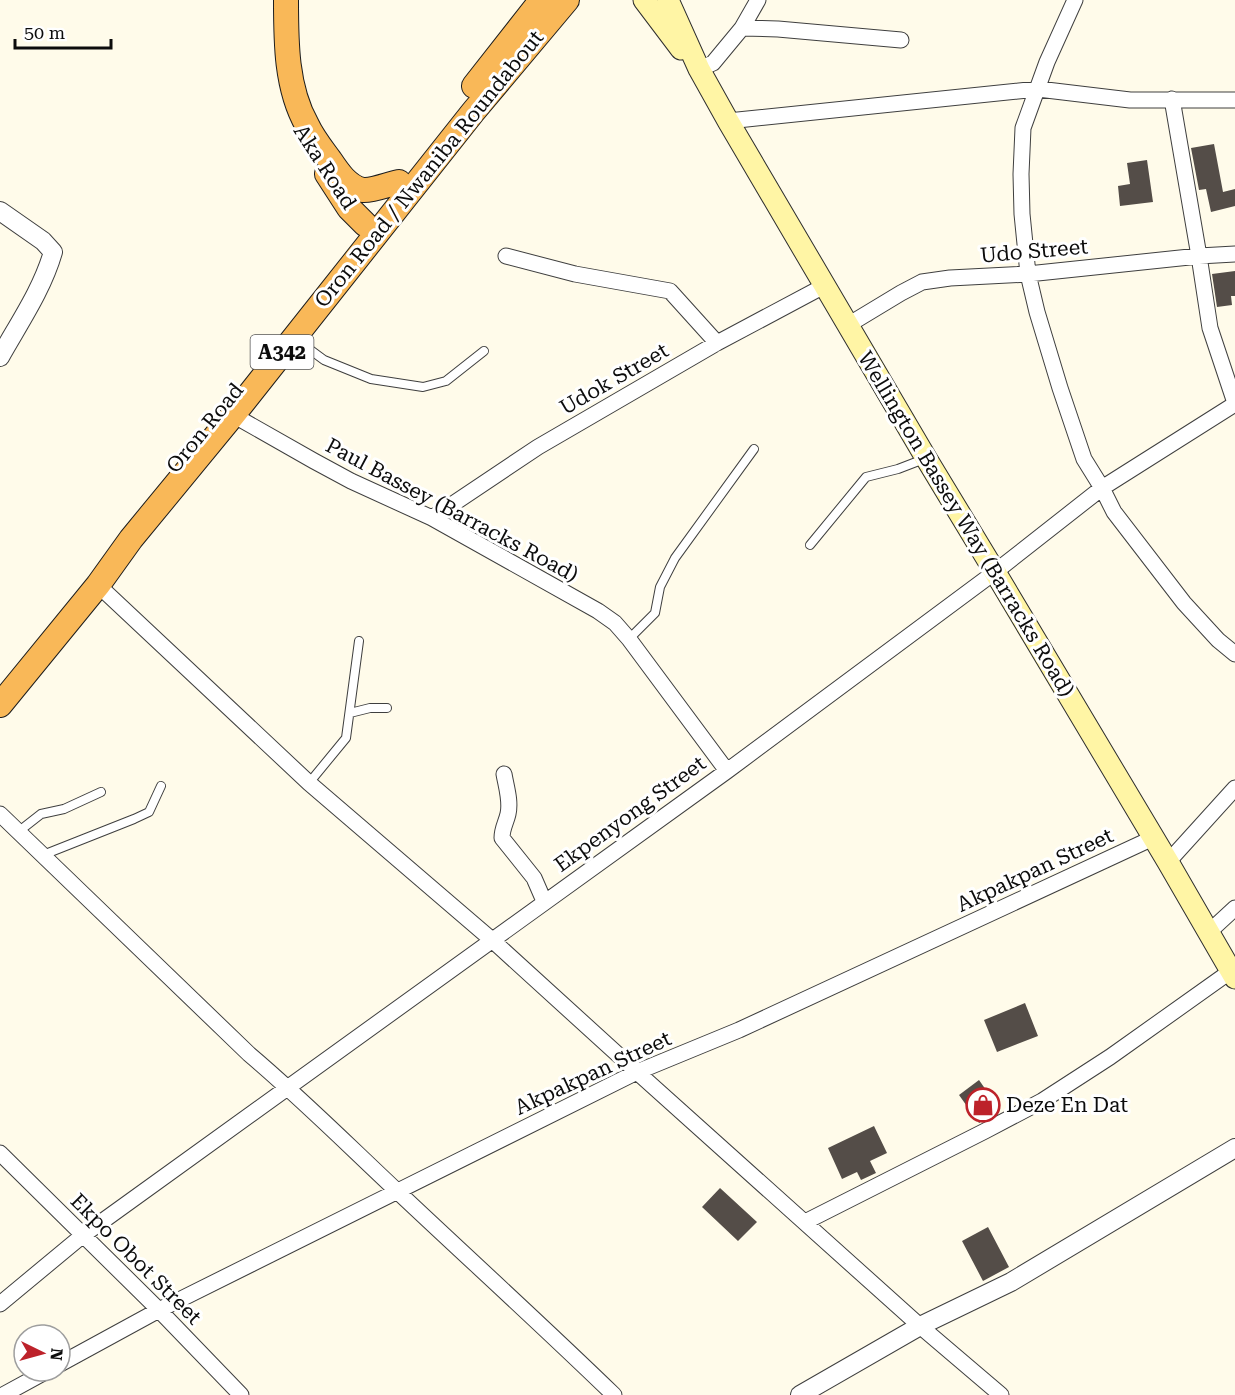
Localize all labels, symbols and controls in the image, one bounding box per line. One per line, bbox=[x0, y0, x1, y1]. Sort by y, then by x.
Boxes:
scale bar bbox=[15, 12, 111, 50]
text: 50 m bbox=[24, 22, 65, 43]
street label: Oron Road / Nwaniba Roundabout bbox=[310, 26, 548, 312]
street label: Aka Road bbox=[289, 120, 361, 214]
street label: Udo Street bbox=[979, 234, 1089, 268]
road number: A342 bbox=[250, 335, 314, 369]
street label: Udok Street bbox=[555, 338, 673, 420]
street label: Wellington Bassey Way (Barracks Road) bbox=[853, 347, 1079, 701]
street label: Oron Road bbox=[162, 378, 249, 478]
street label: Paul Bassey (Barracks Road) bbox=[322, 433, 582, 587]
street label: Ekpenyong Street bbox=[550, 751, 710, 877]
street label: Akpakpan Street bbox=[953, 823, 1117, 917]
street label: Akpakpan Street bbox=[511, 1026, 675, 1120]
shop icon: Deze En Dat bbox=[965, 1087, 1001, 1123]
place label: Deze En Dat bbox=[1006, 1093, 1128, 1117]
street label: Ekpo Obot Street bbox=[66, 1189, 206, 1329]
north arrow bbox=[12, 1323, 72, 1383]
text: N bbox=[46, 1347, 66, 1361]

